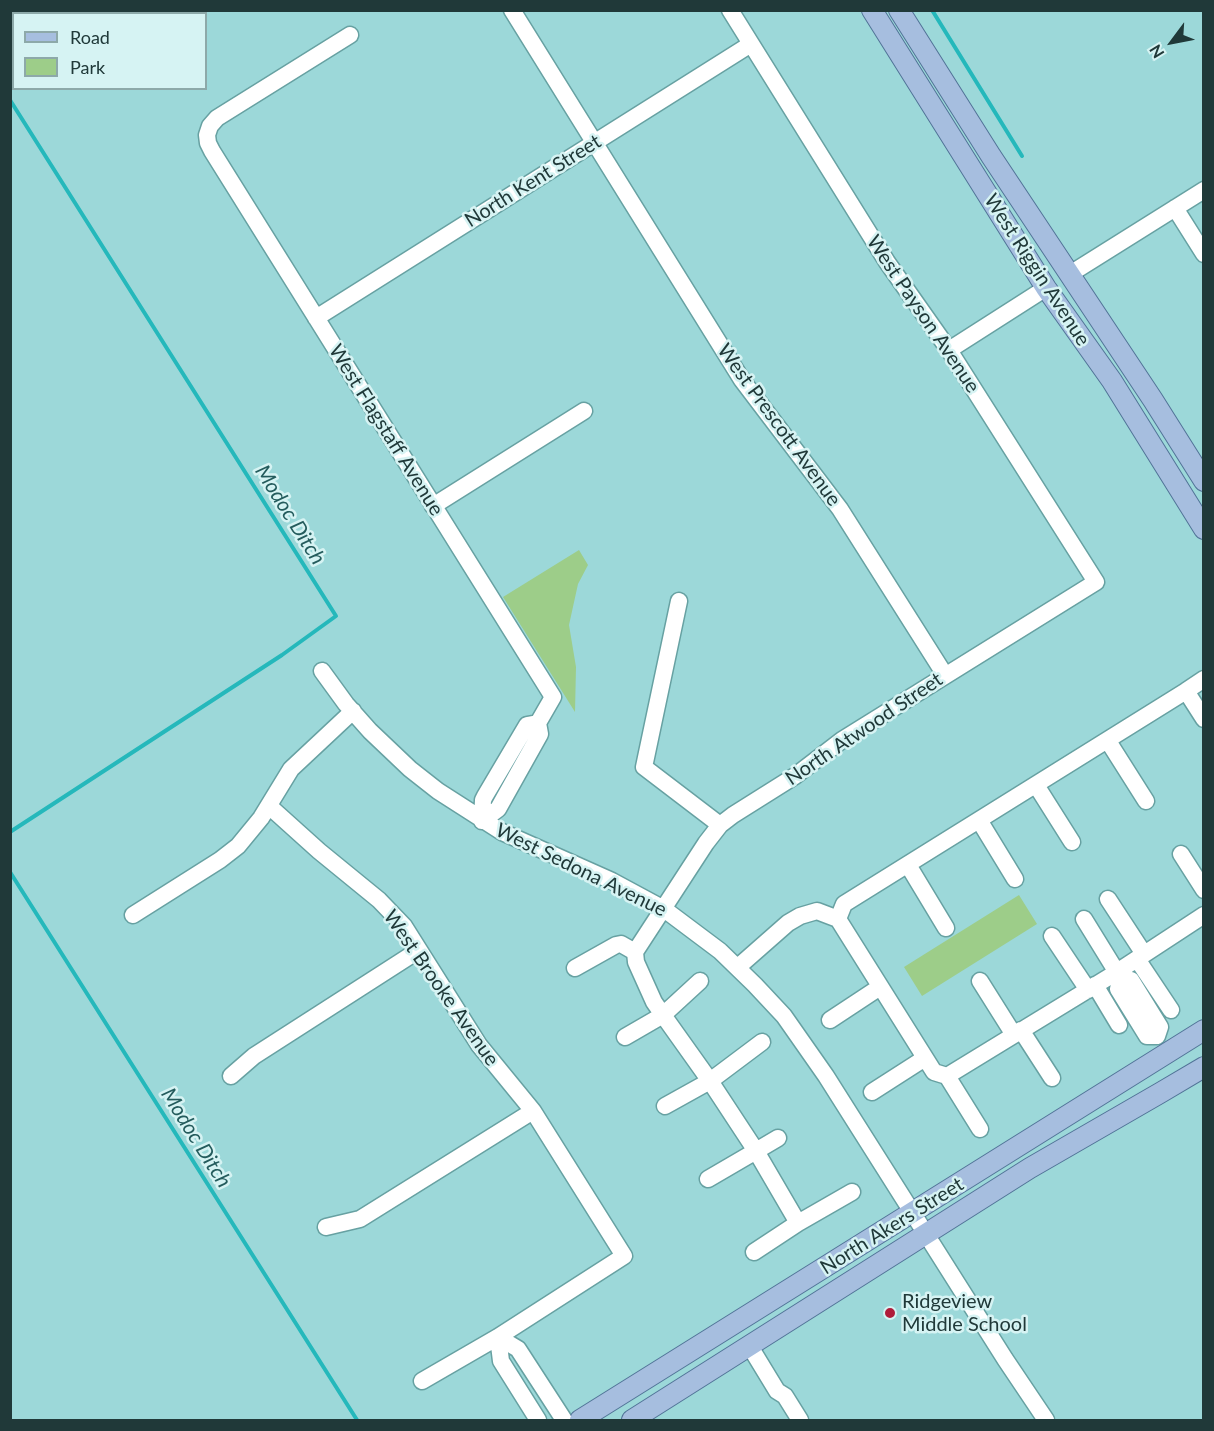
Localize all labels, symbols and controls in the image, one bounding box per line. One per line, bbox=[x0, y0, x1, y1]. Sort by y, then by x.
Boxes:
legend bbox=[12, 12, 207, 90]
north arrow bbox=[1142, 12, 1202, 72]
text: Road bbox=[70, 26, 110, 48]
text: N bbox=[1145, 42, 1168, 62]
text: Park bbox=[70, 56, 105, 78]
street label: North Kent Street bbox=[460, 129, 606, 233]
street label: West Riggin Avenue bbox=[979, 190, 1095, 350]
street label: West Payson Avenue bbox=[861, 231, 985, 397]
street label: West Prescott Avenue bbox=[712, 339, 846, 511]
street label: West Flagstaff Avenue bbox=[323, 340, 449, 520]
water label: Modoc Ditch bbox=[249, 461, 331, 569]
street label: North Atwood Street bbox=[781, 668, 947, 790]
street label: West Sedona Avenue bbox=[492, 818, 670, 922]
street label: West Brooke Avenue bbox=[378, 905, 504, 1071]
water label: Modoc Ditch bbox=[155, 1084, 237, 1192]
street label: North Akers Street bbox=[816, 1172, 968, 1280]
place label: Ridgeview Middle School bbox=[902, 1290, 1027, 1337]
marker: Ridgeview Middle School bbox=[883, 1306, 897, 1320]

